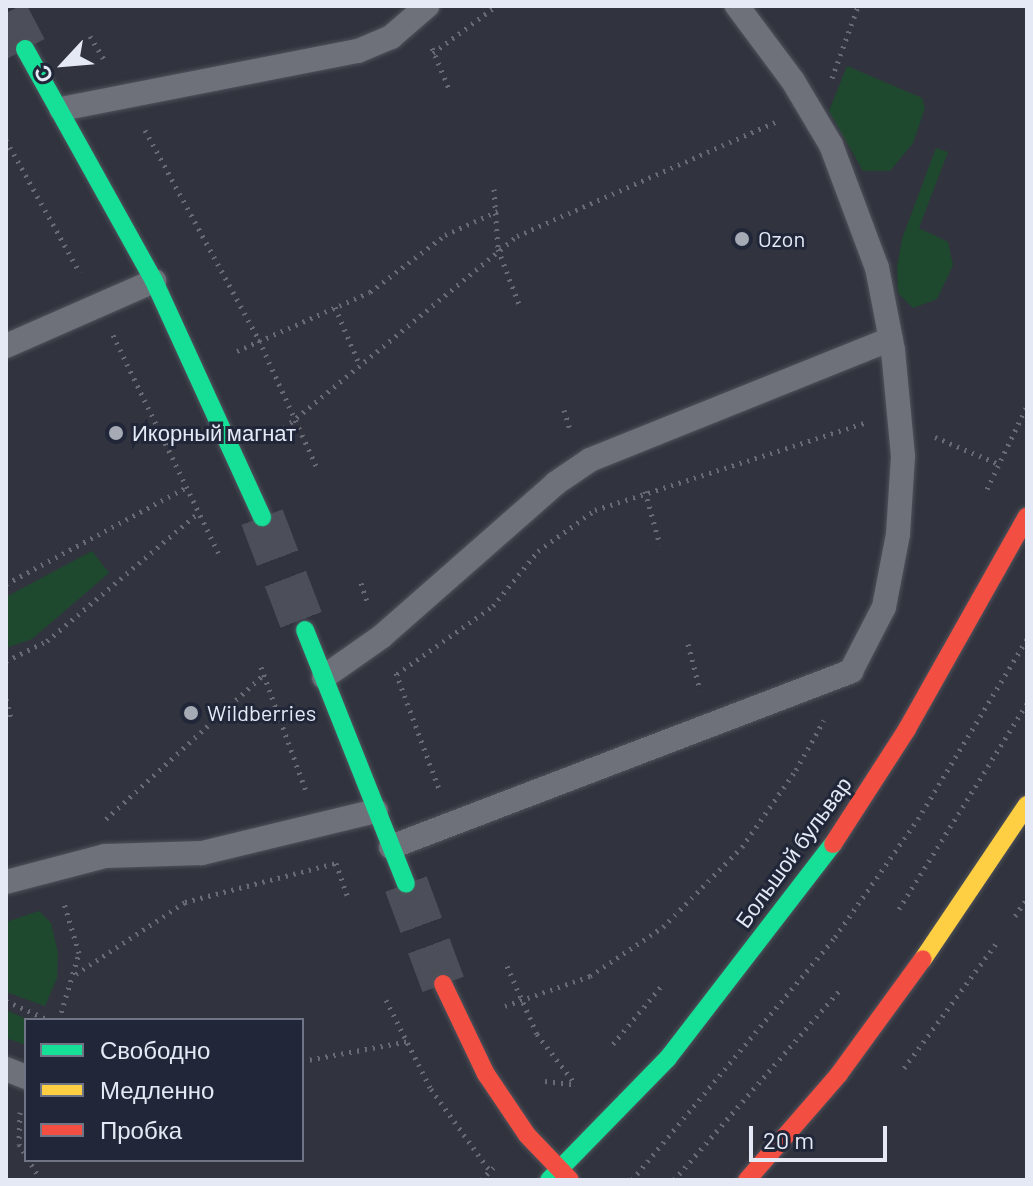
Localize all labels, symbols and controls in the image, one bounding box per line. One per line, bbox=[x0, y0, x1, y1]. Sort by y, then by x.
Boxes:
north arrow bbox=[24, 24, 104, 104]
text: С bbox=[27, 62, 58, 87]
place label: Ozon bbox=[758, 226, 805, 252]
marker: Ozon bbox=[733, 230, 751, 248]
place label: Икорный магнат bbox=[132, 420, 296, 446]
marker: Икорный магнат bbox=[107, 424, 125, 442]
place label: Wildberries bbox=[207, 700, 316, 726]
marker: Wildberries bbox=[182, 704, 200, 722]
street label: Большой бульвар bbox=[729, 771, 857, 933]
legend bbox=[24, 1018, 304, 1162]
text: Свободно bbox=[100, 1035, 210, 1064]
text: Медленно bbox=[100, 1075, 214, 1104]
scale bar bbox=[753, 1110, 891, 1160]
text: Пробка bbox=[100, 1115, 182, 1144]
text: 20 m bbox=[763, 1125, 814, 1154]

